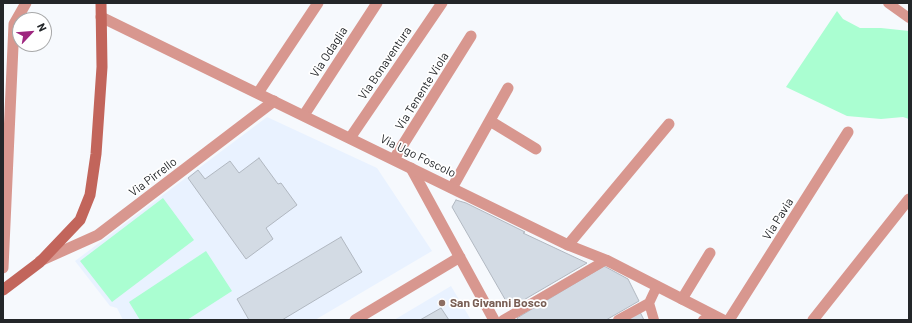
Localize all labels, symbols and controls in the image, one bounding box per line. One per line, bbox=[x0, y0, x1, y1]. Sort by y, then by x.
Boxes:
north arrow bbox=[12, 12, 52, 52]
text: N bbox=[35, 21, 50, 33]
street label: Via Odaglia bbox=[307, 24, 351, 80]
street label: Via Bonaventura bbox=[355, 24, 415, 102]
street label: Via Tenente Viola bbox=[392, 50, 452, 132]
street label: Via Ugo Foscolo bbox=[378, 131, 458, 181]
street label: Via Pirrello bbox=[126, 154, 180, 200]
street label: Via Pavia bbox=[760, 195, 796, 243]
place label: San Givanni Bosco bbox=[450, 296, 547, 310]
marker: San Givanni Bosco bbox=[437, 298, 447, 308]

